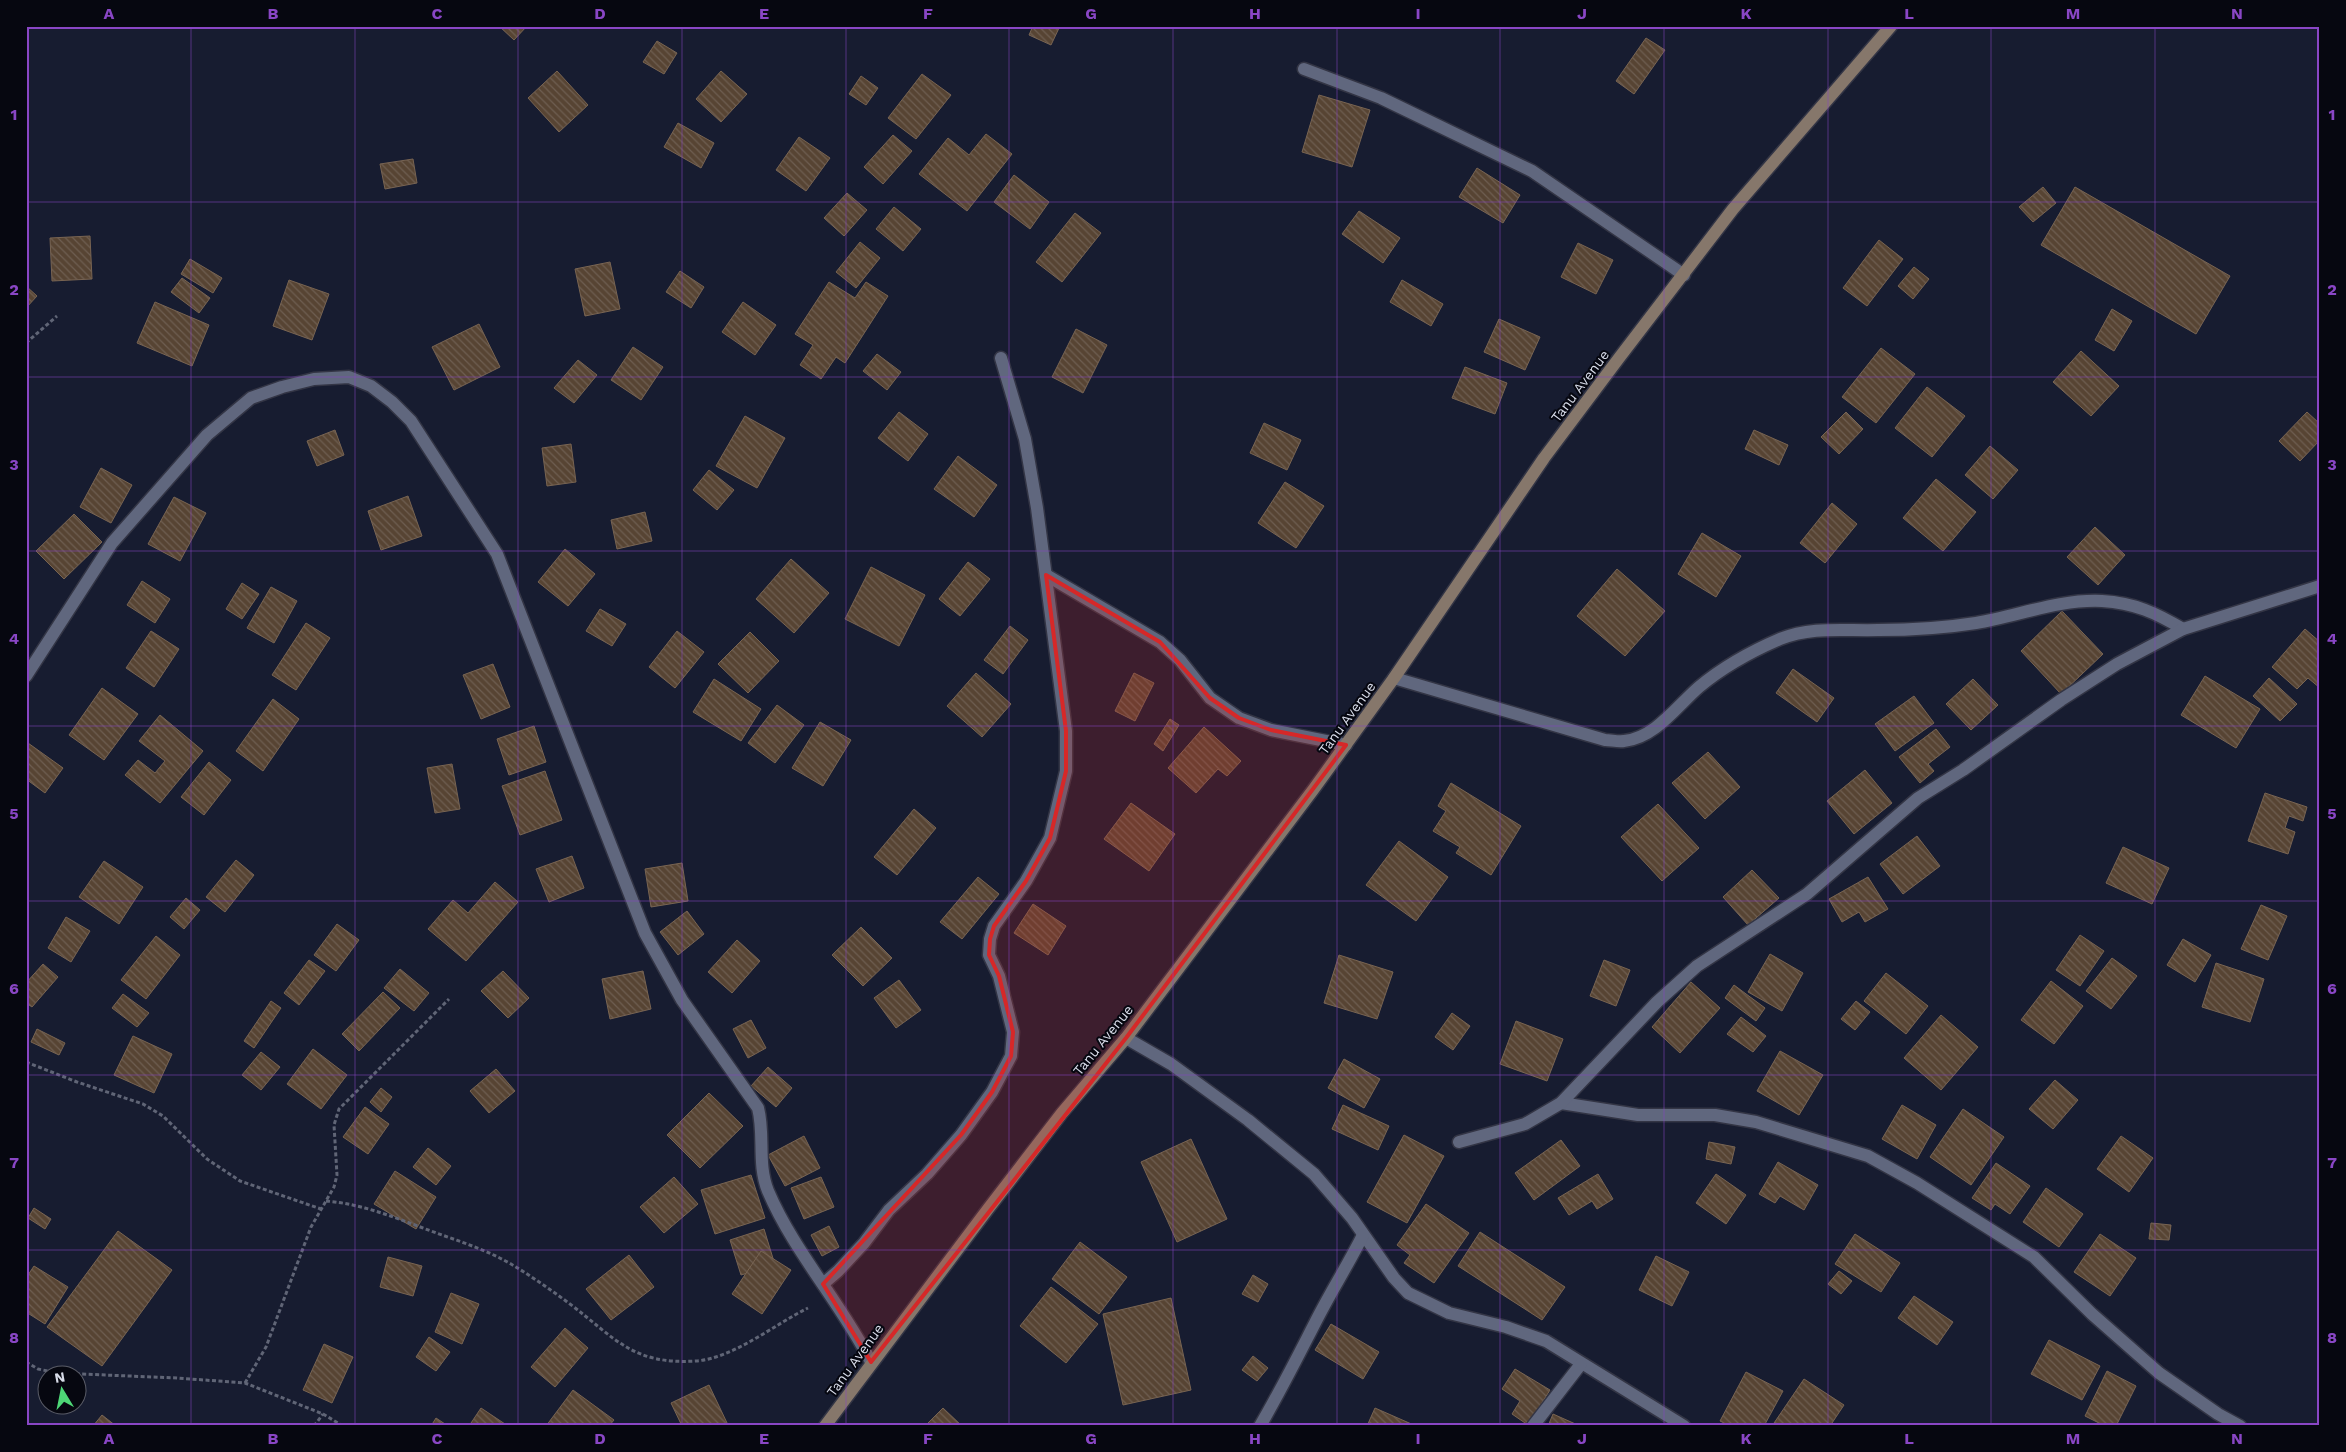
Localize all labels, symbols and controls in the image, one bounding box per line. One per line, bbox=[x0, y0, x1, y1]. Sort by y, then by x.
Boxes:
text: A bbox=[104, 4, 115, 23]
text: B bbox=[268, 4, 279, 23]
text: C bbox=[432, 4, 443, 23]
text: D bbox=[594, 4, 606, 23]
text: E bbox=[759, 4, 769, 23]
text: F bbox=[923, 4, 933, 23]
text: G bbox=[1085, 4, 1097, 23]
text: H bbox=[1249, 4, 1261, 23]
text: I bbox=[1415, 4, 1421, 23]
text: J bbox=[1577, 4, 1587, 23]
text: K bbox=[1740, 4, 1752, 23]
text: L bbox=[1904, 4, 1914, 23]
text: M bbox=[2066, 4, 2080, 23]
text: N bbox=[2231, 4, 2243, 23]
text: 1 bbox=[11, 105, 17, 124]
text: 1 bbox=[2329, 105, 2335, 124]
text: 2 bbox=[9, 280, 19, 299]
text: 2 bbox=[2327, 280, 2337, 299]
street label: Tanu Avenue bbox=[1548, 347, 1612, 425]
text: 3 bbox=[9, 455, 19, 474]
text: 3 bbox=[2327, 455, 2337, 474]
text: 4 bbox=[9, 629, 19, 648]
text: 4 bbox=[2327, 629, 2337, 648]
street label: Tanu Avenue bbox=[1315, 679, 1379, 757]
text: 5 bbox=[9, 804, 19, 823]
text: 5 bbox=[2327, 804, 2337, 823]
text: 6 bbox=[9, 979, 19, 998]
text: 6 bbox=[2327, 979, 2337, 998]
street label: Tanu Avenue bbox=[1070, 1002, 1136, 1078]
text: 7 bbox=[9, 1153, 19, 1172]
text: 7 bbox=[2327, 1153, 2337, 1172]
street label: Tanu Avenue bbox=[823, 1321, 887, 1399]
text: 8 bbox=[9, 1328, 19, 1347]
text: 8 bbox=[2327, 1328, 2337, 1347]
north arrow bbox=[38, 1364, 88, 1414]
text: N bbox=[53, 1368, 66, 1386]
text: A bbox=[104, 1429, 115, 1448]
text: B bbox=[268, 1429, 279, 1448]
text: C bbox=[432, 1429, 443, 1448]
text: D bbox=[594, 1429, 606, 1448]
text: E bbox=[759, 1429, 769, 1448]
text: F bbox=[923, 1429, 933, 1448]
text: G bbox=[1085, 1429, 1097, 1448]
text: H bbox=[1249, 1429, 1261, 1448]
text: I bbox=[1415, 1429, 1421, 1448]
text: J bbox=[1577, 1429, 1587, 1448]
text: K bbox=[1740, 1429, 1752, 1448]
text: L bbox=[1904, 1429, 1914, 1448]
text: M bbox=[2066, 1429, 2080, 1448]
text: N bbox=[2231, 1429, 2243, 1448]

